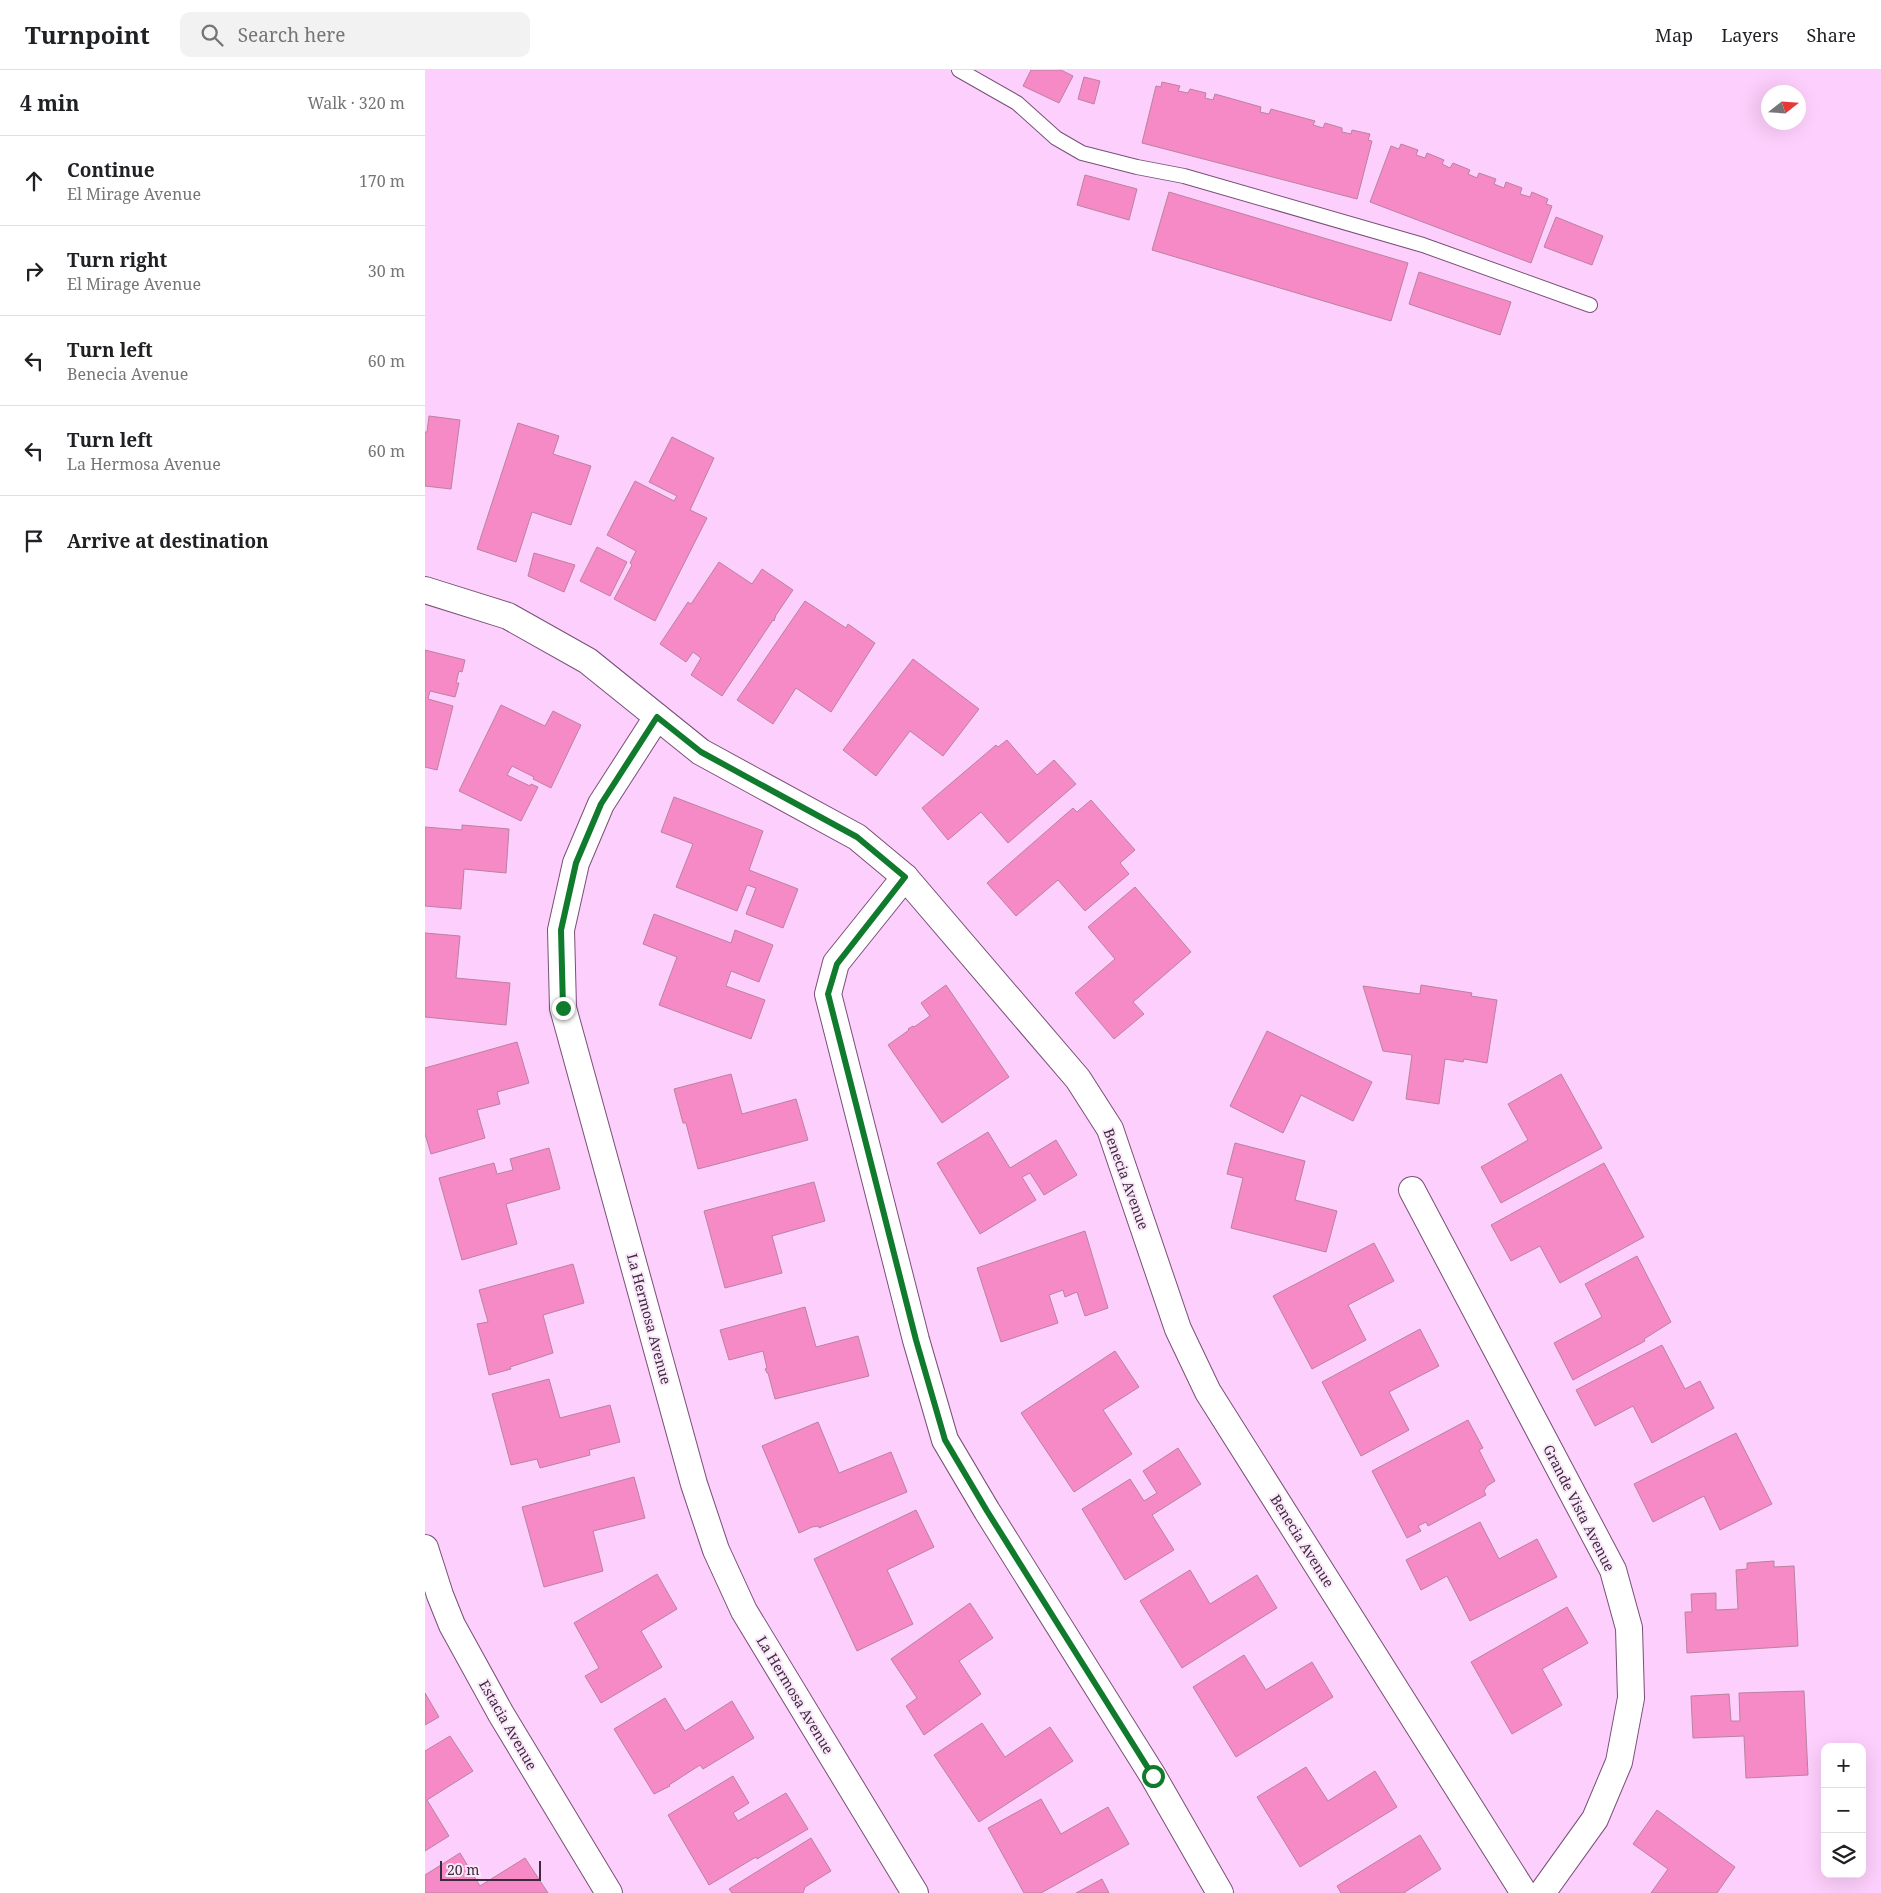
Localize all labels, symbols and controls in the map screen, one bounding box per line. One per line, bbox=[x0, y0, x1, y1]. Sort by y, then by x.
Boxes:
search box bbox=[180, 12, 530, 57]
text: Turnpoint bbox=[25, 18, 150, 51]
icon: search bbox=[198, 21, 226, 49]
text: Search here bbox=[238, 22, 346, 48]
text: Map bbox=[1655, 23, 1693, 47]
text: Layers bbox=[1721, 23, 1779, 47]
text: Share bbox=[1807, 23, 1856, 47]
north arrow bbox=[1761, 85, 1806, 130]
text: 4 min bbox=[20, 89, 79, 117]
text: Walk · 320 m bbox=[308, 92, 405, 114]
text: Continue bbox=[67, 157, 155, 183]
icon: ahead bbox=[20, 167, 48, 195]
text: 170 m bbox=[359, 170, 405, 192]
text: El Mirage Avenue bbox=[67, 183, 201, 205]
text: Turn right bbox=[67, 247, 167, 273]
icon: right bbox=[20, 257, 48, 285]
text: 30 m bbox=[368, 260, 405, 282]
text: El Mirage Avenue bbox=[67, 273, 201, 295]
text: Turn left bbox=[67, 337, 153, 363]
icon: left bbox=[20, 347, 48, 375]
text: 60 m bbox=[368, 350, 405, 372]
text: Benecia Avenue bbox=[67, 363, 188, 385]
text: Turn left bbox=[67, 427, 153, 453]
icon: left bbox=[20, 437, 48, 465]
text: 60 m bbox=[368, 440, 405, 462]
text: La Hermosa Avenue bbox=[67, 453, 221, 475]
icon: arrive bbox=[20, 527, 48, 555]
text: Arrive at destination bbox=[67, 528, 269, 554]
route end bbox=[552, 997, 575, 1020]
street label: Benecia Avenue bbox=[1099, 1126, 1154, 1232]
street label: La Hermosa Avenue bbox=[623, 1251, 676, 1386]
street label: Grande Vista Avenue bbox=[1539, 1441, 1620, 1574]
street label: Benecia Avenue bbox=[1266, 1491, 1339, 1591]
street label: La Hermosa Avenue bbox=[753, 1632, 838, 1757]
street label: Estacia Avenue bbox=[475, 1676, 542, 1773]
map controls bbox=[1821, 1743, 1866, 1878]
button: + bbox=[1821, 1743, 1866, 1788]
route start bbox=[1142, 1765, 1165, 1788]
button: − bbox=[1821, 1788, 1866, 1833]
button: layers bbox=[1821, 1833, 1866, 1878]
scale bar bbox=[440, 1858, 541, 1881]
text: 20 m bbox=[447, 1860, 480, 1879]

